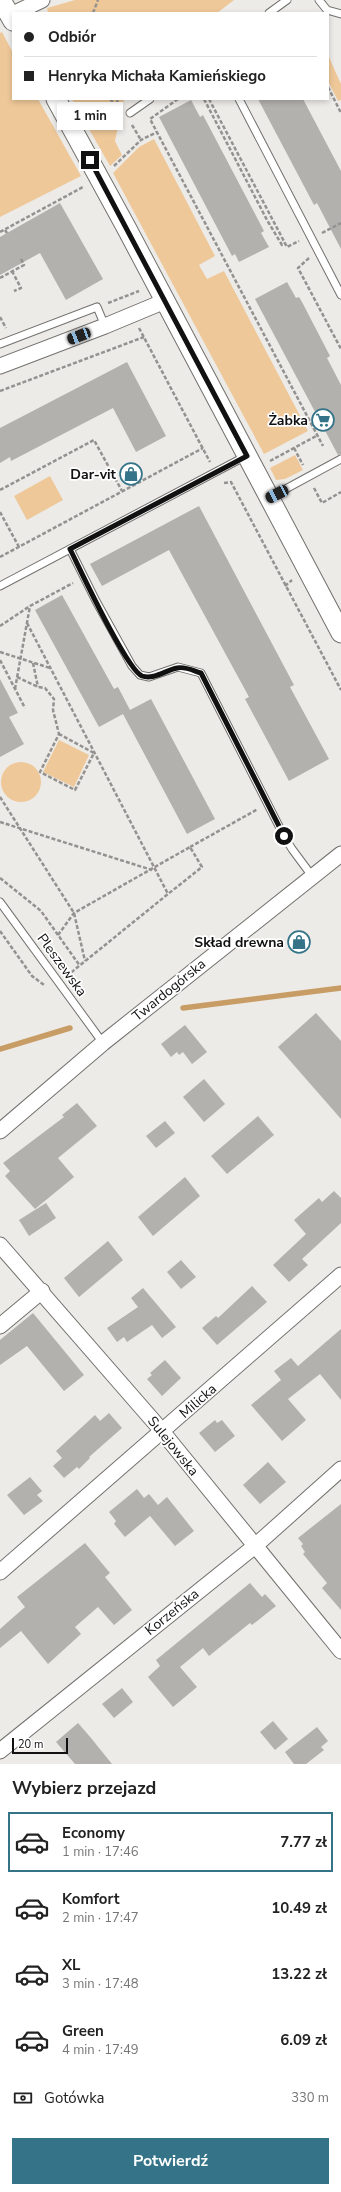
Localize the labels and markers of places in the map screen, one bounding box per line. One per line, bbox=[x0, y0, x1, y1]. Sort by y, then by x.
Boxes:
supermarket icon: Żabka bbox=[310, 407, 336, 433]
place label: Żabka bbox=[269, 411, 308, 430]
shop icon: Dar-vit bbox=[118, 461, 144, 487]
place label: Dar-vit bbox=[70, 465, 117, 484]
shop icon: Skład drewna bbox=[286, 929, 312, 955]
place label: Skład drewna bbox=[194, 933, 284, 952]

